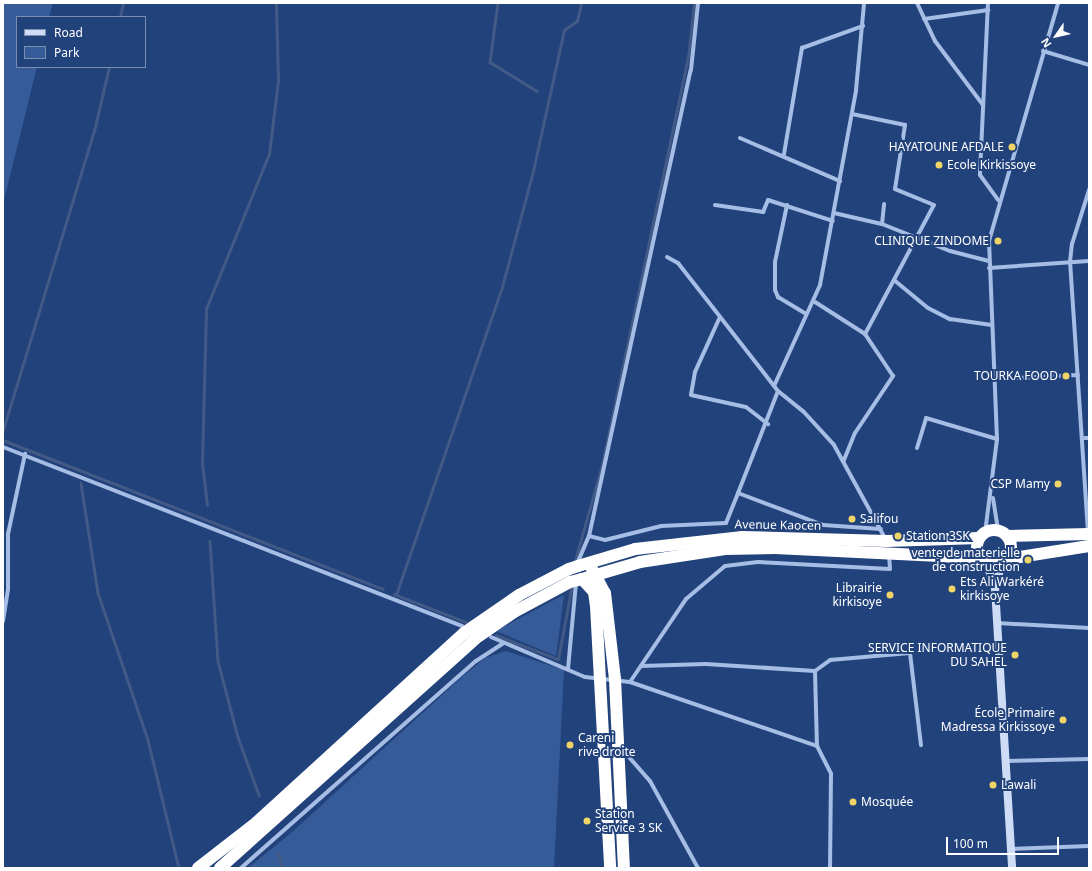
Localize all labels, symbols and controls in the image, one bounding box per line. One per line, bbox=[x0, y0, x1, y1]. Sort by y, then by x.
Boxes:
legend bbox=[16, 16, 146, 68]
north arrow bbox=[1036, 16, 1076, 56]
text: Road bbox=[54, 24, 83, 41]
text: N bbox=[1037, 35, 1054, 51]
text: Park bbox=[54, 44, 79, 61]
place label: HAYATOUNE AFDALE bbox=[889, 140, 1004, 154]
marker: HAYATOUNE AFDALE bbox=[1007, 142, 1017, 152]
place label: Ecole Kirkissoye bbox=[947, 158, 1036, 172]
marker: Ecole Kirkissoye bbox=[934, 160, 944, 170]
place label: CLINIQUE ZINDOME bbox=[874, 234, 989, 248]
marker: CLINIQUE ZINDOME bbox=[992, 235, 1004, 247]
place label: TOURKA FOOD bbox=[974, 369, 1058, 383]
marker: TOURKA FOOD bbox=[1061, 371, 1071, 381]
place label: CSP Mamy bbox=[990, 477, 1050, 491]
marker: CSP Mamy bbox=[1053, 479, 1063, 489]
place label: Salifou bbox=[860, 512, 898, 526]
marker: Salifou bbox=[847, 514, 857, 524]
street label: Avenue Kaocen bbox=[735, 517, 821, 533]
place label: Station 3SK bbox=[906, 529, 970, 543]
marker: Station 3SK bbox=[893, 531, 903, 541]
place label: vente de materielle de construction bbox=[911, 546, 1020, 574]
marker: vente de materielle de construction bbox=[1023, 555, 1033, 565]
place label: Ets Ali Warkéré kirkisoye bbox=[960, 575, 1044, 603]
place label: Librairie kirkisoye bbox=[832, 581, 882, 609]
marker: Ets Ali Warkéré kirkisoye bbox=[947, 584, 957, 594]
marker: Librairie kirkisoye bbox=[885, 590, 895, 600]
place label: SERVICE INFORMATIQUE DU SAHEL bbox=[868, 641, 1007, 669]
marker: SERVICE INFORMATIQUE DU SAHEL bbox=[1010, 650, 1020, 660]
place label: École Primaire Madressa Kirkissoye bbox=[941, 706, 1055, 734]
marker: École Primaire Madressa Kirkissoye bbox=[1058, 715, 1068, 725]
place label: Careni rive droite bbox=[578, 731, 636, 759]
marker: Careni rive droite bbox=[565, 740, 575, 750]
place label: Lawali bbox=[1001, 778, 1036, 792]
marker: Lawali bbox=[988, 780, 998, 790]
place label: Mosquée bbox=[861, 795, 913, 809]
marker: Mosquée bbox=[848, 797, 858, 807]
place label: Station Service 3 SK bbox=[595, 807, 662, 835]
marker: Station Service 3 SK bbox=[582, 816, 592, 826]
scale bar bbox=[948, 829, 1061, 855]
text: 100 m bbox=[953, 835, 988, 852]

